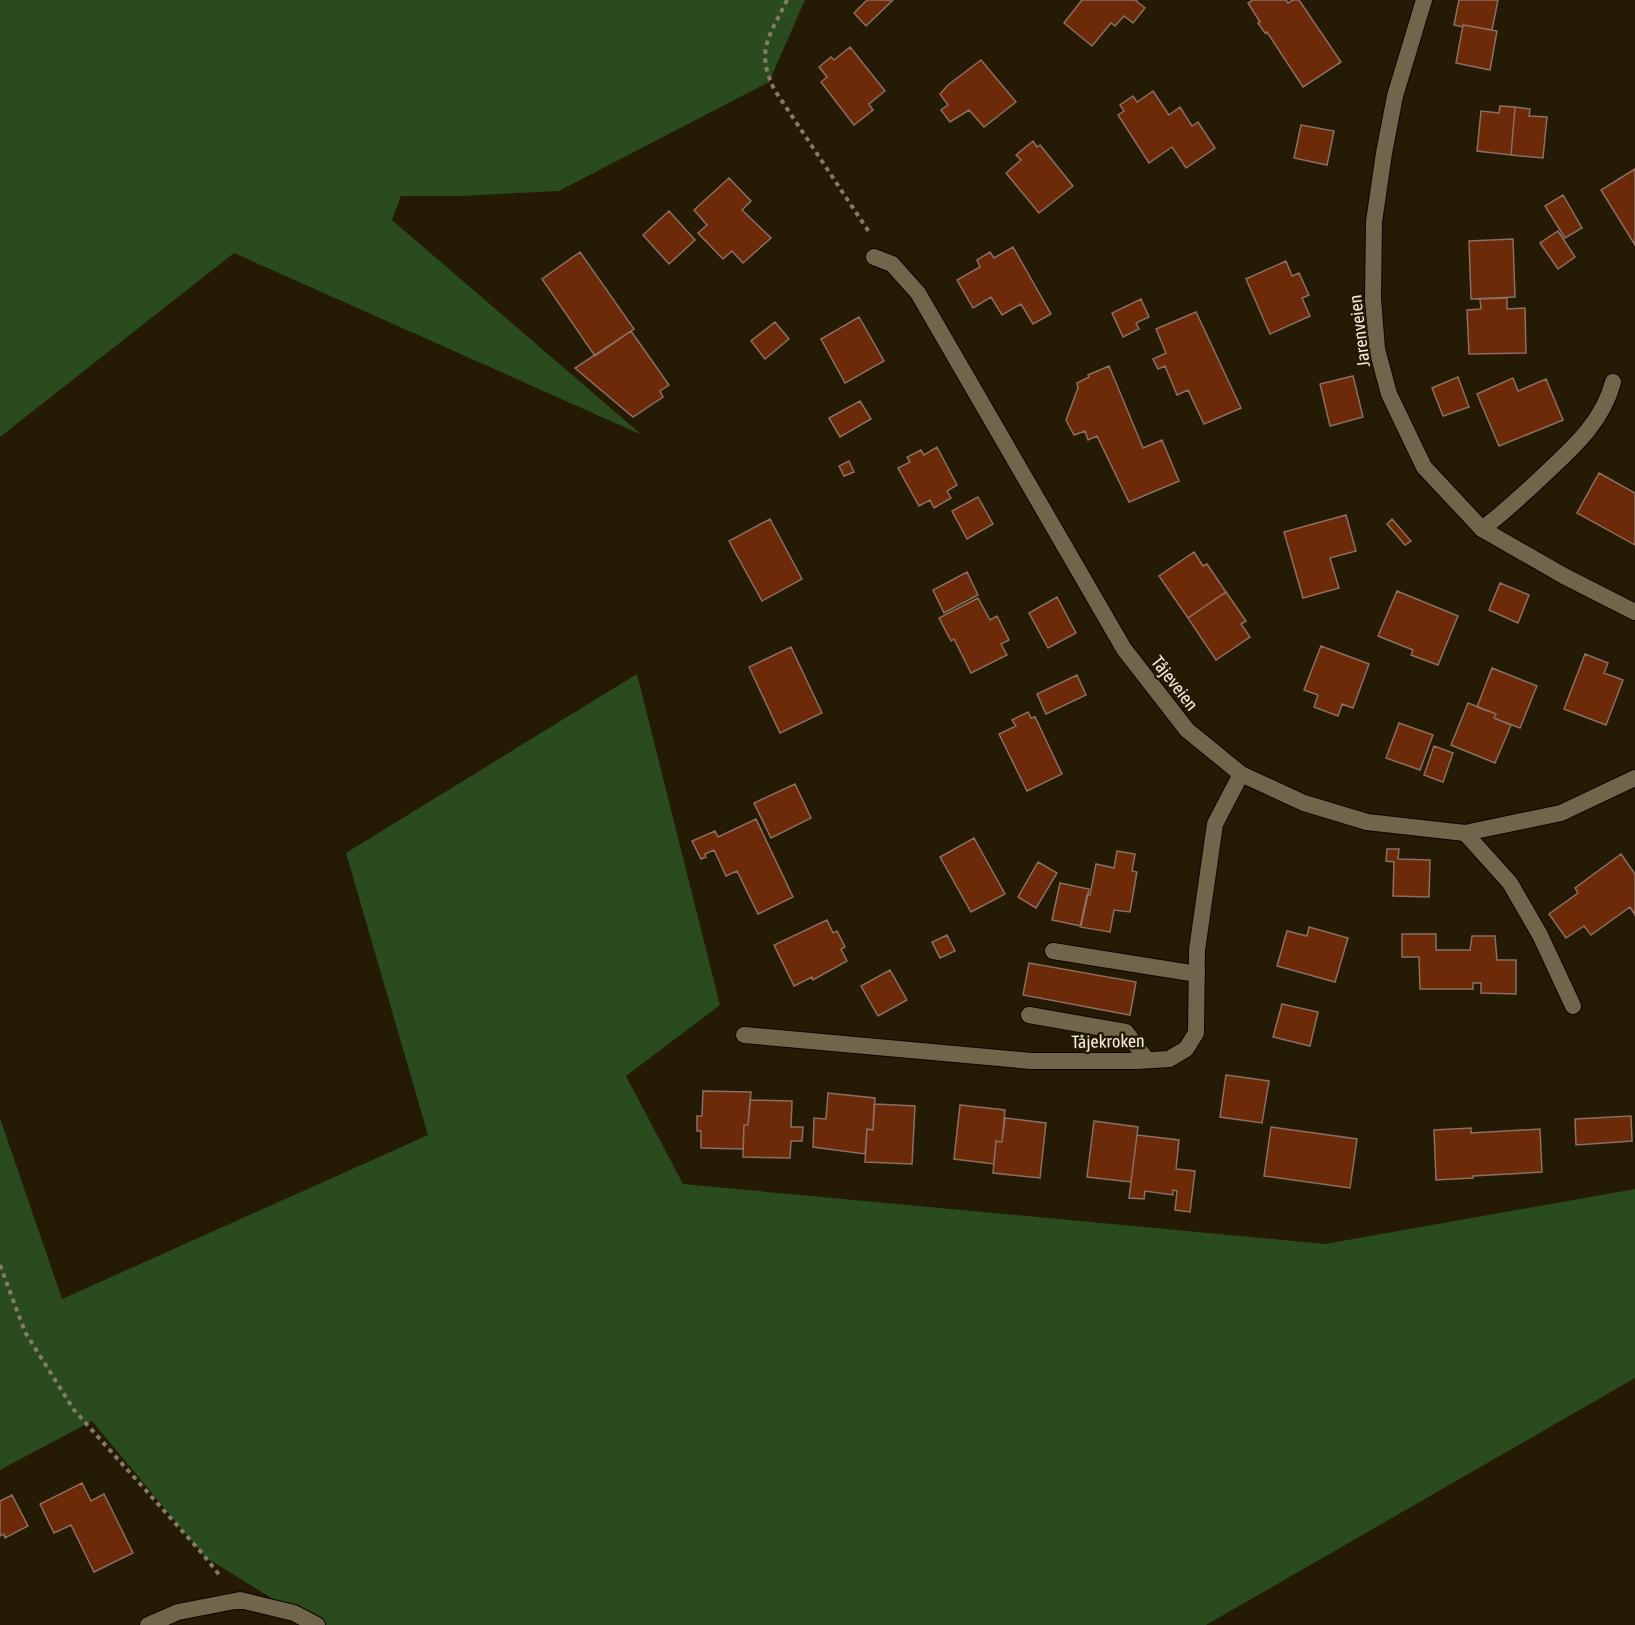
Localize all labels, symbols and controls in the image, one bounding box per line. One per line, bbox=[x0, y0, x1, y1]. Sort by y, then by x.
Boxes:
street label: Jarenveien bbox=[1344, 294, 1374, 368]
street label: Tåjeveien bbox=[1147, 651, 1203, 715]
street label: Tåjekroken bbox=[1071, 1030, 1145, 1052]

